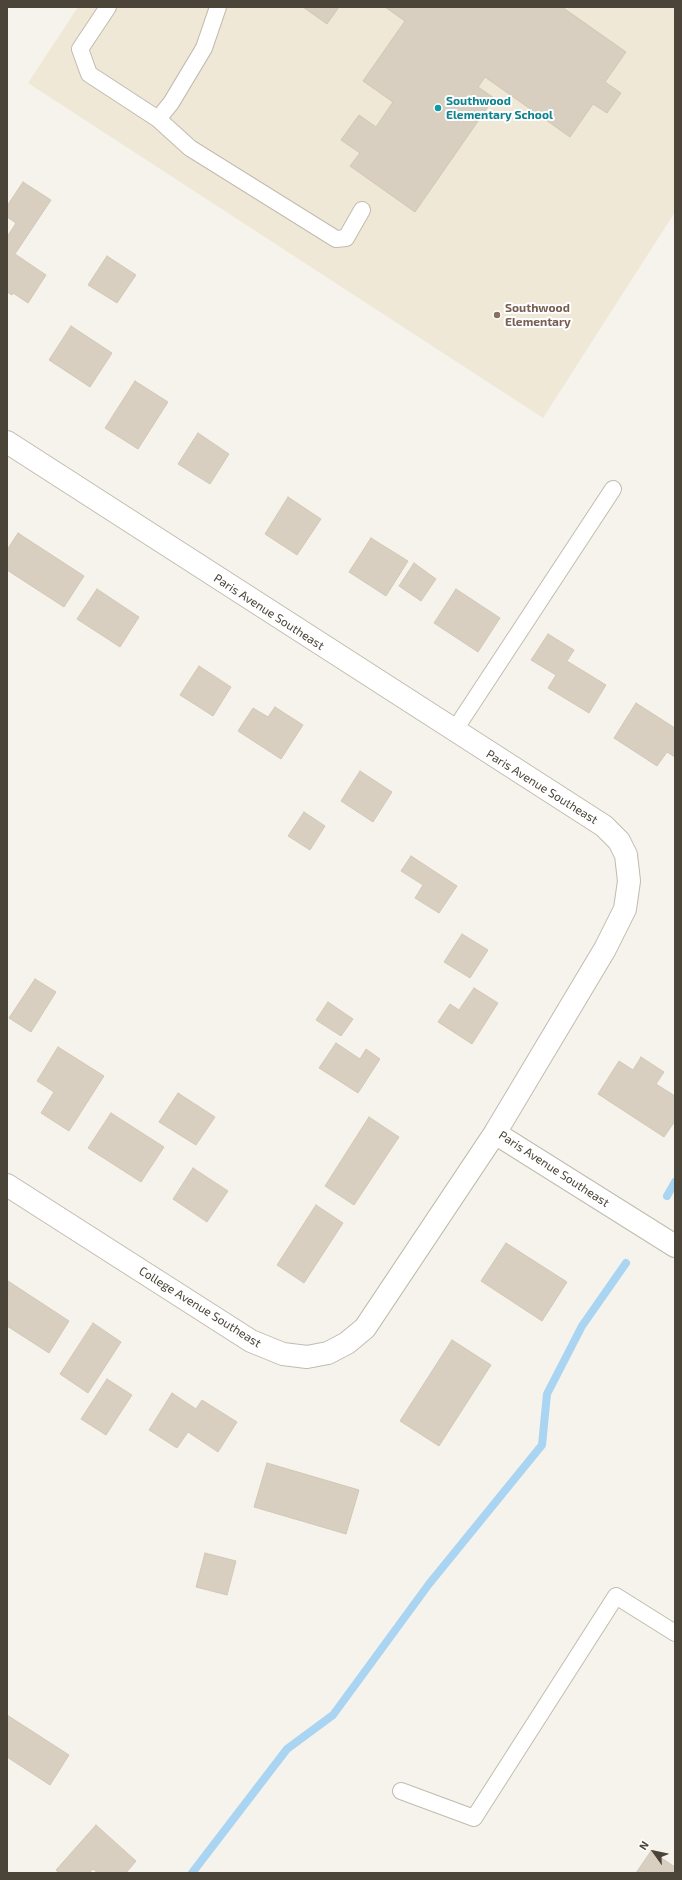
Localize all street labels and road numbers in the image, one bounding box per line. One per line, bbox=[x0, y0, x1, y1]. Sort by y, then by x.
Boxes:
street label: Paris Avenue Southeast bbox=[211, 571, 327, 653]
street label: Paris Avenue Southeast bbox=[484, 747, 600, 827]
street label: Paris Avenue Southeast bbox=[496, 1128, 612, 1210]
street label: College Avenue Southeast bbox=[136, 1263, 264, 1351]

